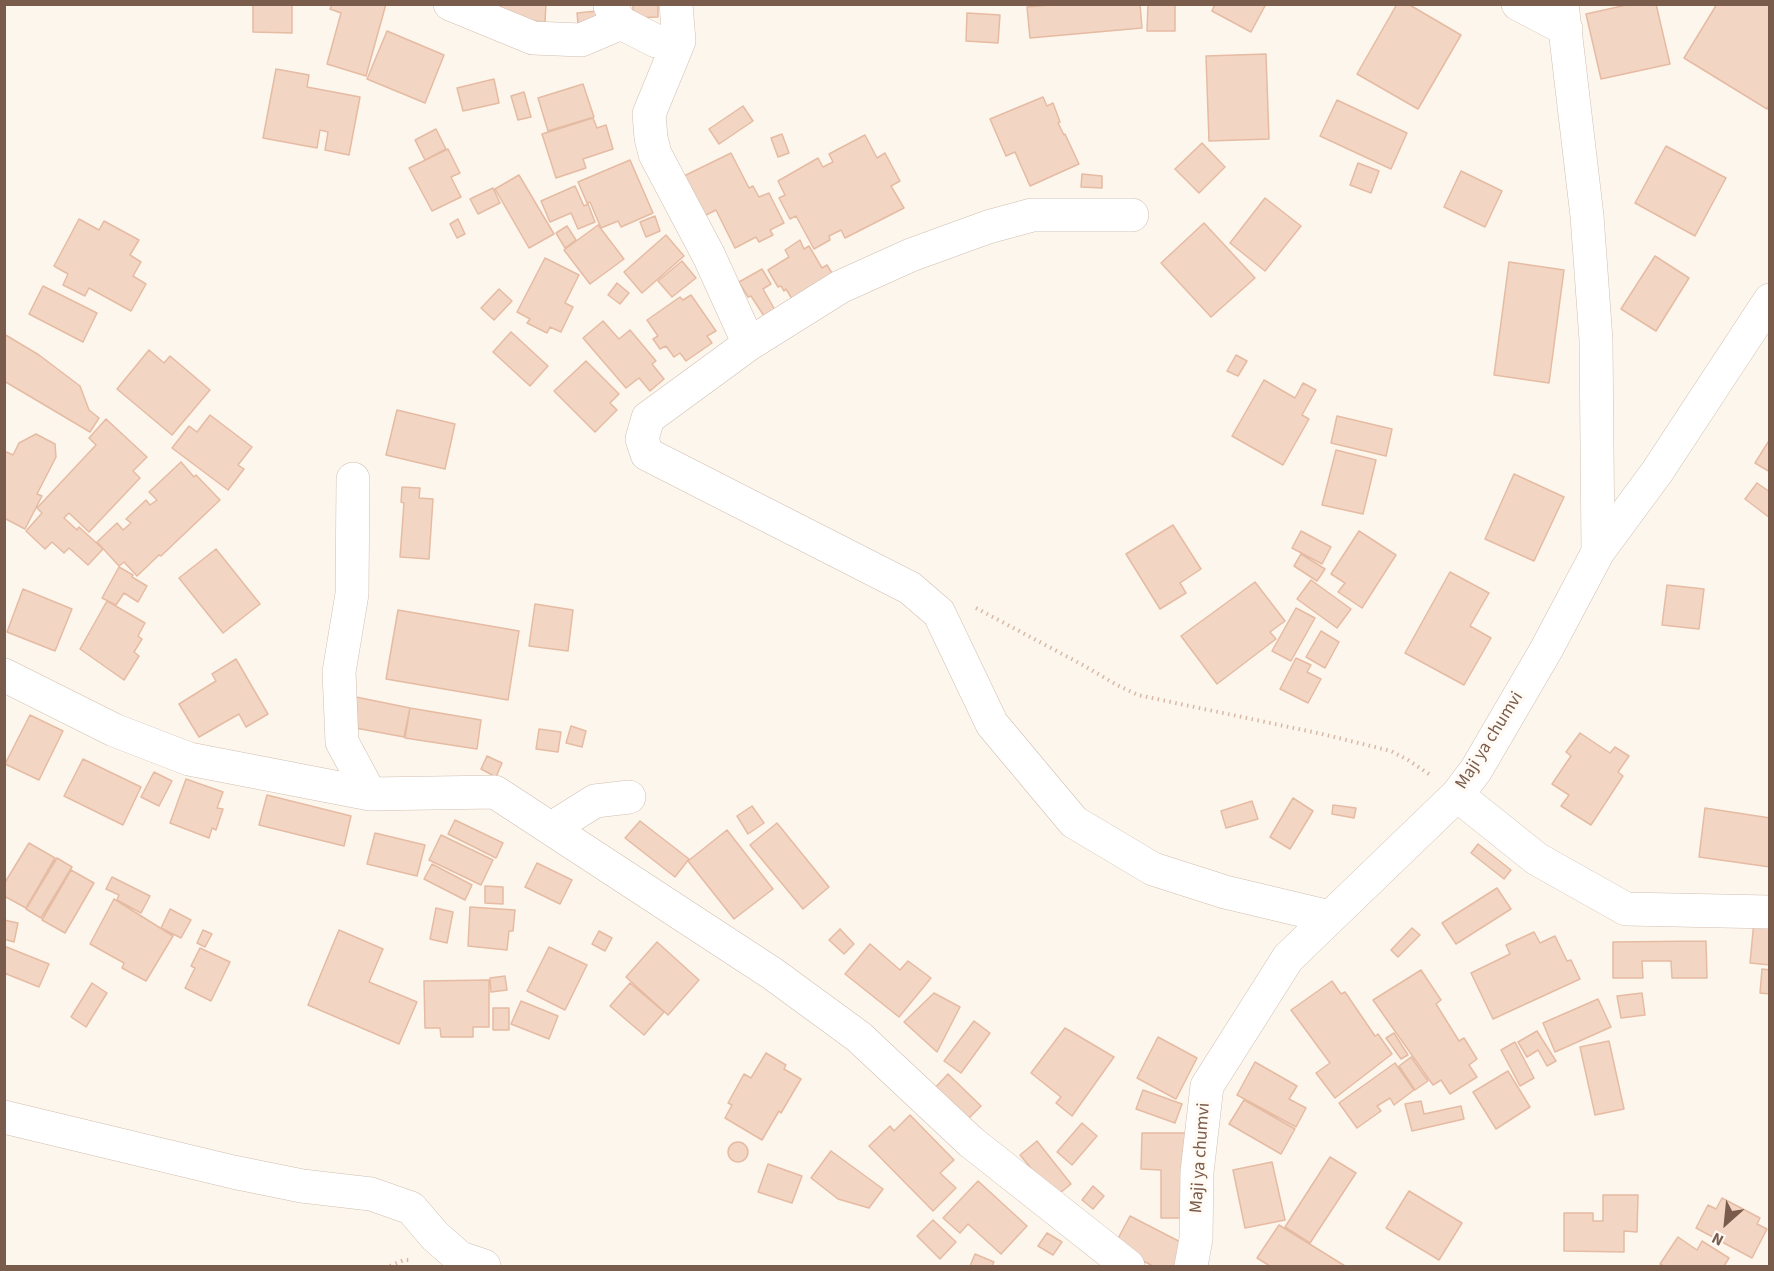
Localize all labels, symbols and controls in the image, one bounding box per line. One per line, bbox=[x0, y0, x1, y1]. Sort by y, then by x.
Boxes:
street label: Maji ya chumvi bbox=[1451, 688, 1529, 794]
street label: Maji ya chumvi bbox=[1186, 1102, 1216, 1214]
north arrow bbox=[1696, 1193, 1756, 1253]
text: N bbox=[1708, 1227, 1728, 1251]

